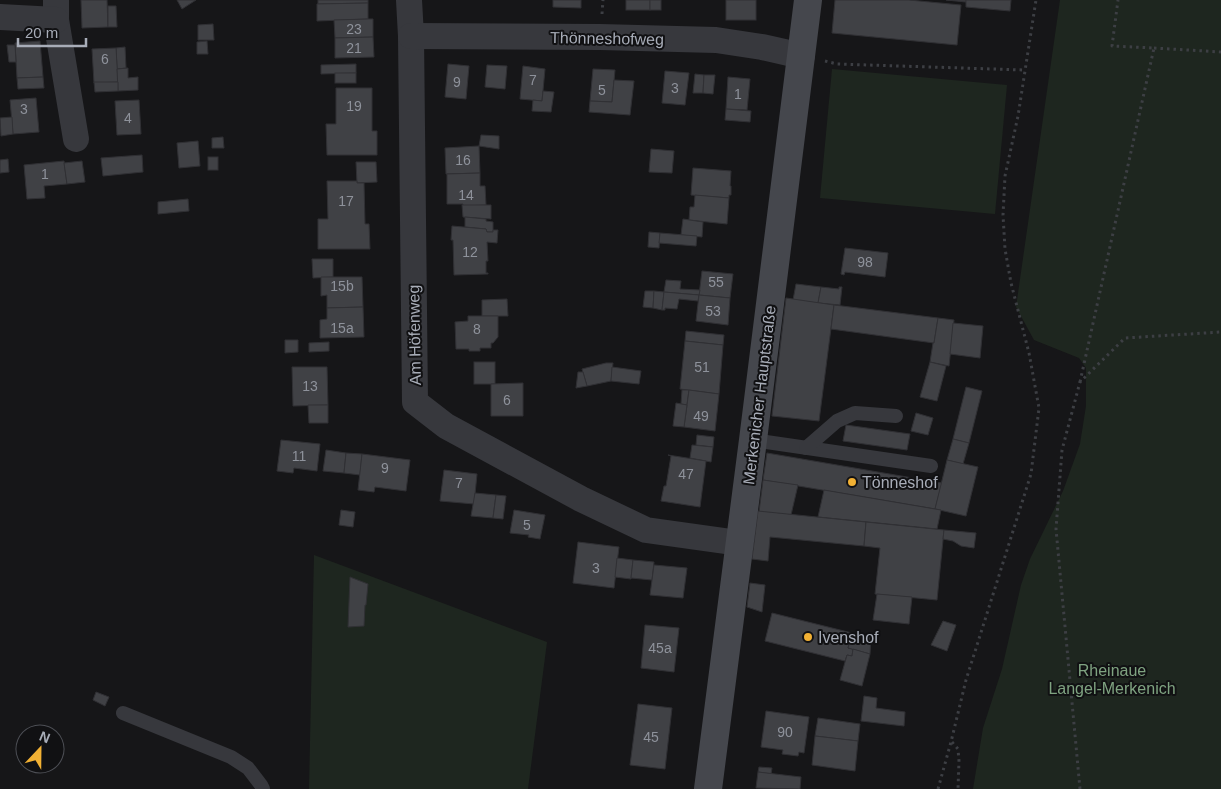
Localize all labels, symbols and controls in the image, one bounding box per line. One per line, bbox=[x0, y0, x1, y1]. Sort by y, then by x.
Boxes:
scale bar bbox=[18, 15, 85, 47]
house number: 23 bbox=[346, 21, 362, 37]
text: 20 m bbox=[25, 24, 58, 41]
street label: Thönneshofweg bbox=[550, 29, 664, 48]
house number: 21 bbox=[346, 40, 362, 56]
house number: 6 bbox=[101, 51, 109, 67]
house number: 7 bbox=[529, 72, 537, 88]
house number: 9 bbox=[453, 74, 461, 90]
house number: 3 bbox=[671, 80, 679, 96]
house number: 5 bbox=[598, 82, 606, 98]
house number: 1 bbox=[734, 86, 742, 102]
house number: 19 bbox=[346, 98, 362, 114]
house number: 3 bbox=[20, 101, 28, 117]
house number: 4 bbox=[124, 110, 132, 126]
house number: 16 bbox=[455, 152, 471, 168]
house number: 1 bbox=[41, 166, 49, 182]
house number: 14 bbox=[458, 187, 474, 203]
house number: 17 bbox=[338, 193, 354, 209]
house number: 12 bbox=[462, 244, 478, 260]
house number: 98 bbox=[857, 254, 873, 270]
house number: 55 bbox=[708, 274, 724, 290]
house number: 15b bbox=[330, 278, 354, 294]
street label: Am Höfenweg bbox=[405, 285, 424, 385]
house number: 53 bbox=[705, 303, 721, 319]
street label: Merkenicher Hauptstraße bbox=[740, 304, 779, 486]
house number: 15a bbox=[330, 320, 354, 336]
house number: 8 bbox=[473, 321, 481, 337]
house number: 51 bbox=[694, 359, 710, 375]
house number: 13 bbox=[302, 378, 318, 394]
house number: 6 bbox=[503, 392, 511, 408]
house number: 49 bbox=[693, 408, 709, 424]
house number: 11 bbox=[292, 448, 306, 464]
house number: 9 bbox=[381, 460, 389, 476]
house number: 47 bbox=[678, 466, 694, 482]
place label: Tönneshof bbox=[862, 474, 938, 491]
house number: 7 bbox=[455, 475, 463, 491]
marker: Tönneshof bbox=[846, 476, 858, 488]
house number: 5 bbox=[523, 517, 531, 533]
house number: 3 bbox=[592, 560, 600, 576]
place label: Ivenshof bbox=[818, 629, 879, 646]
marker: Ivenshof bbox=[802, 631, 814, 643]
house number: 45a bbox=[648, 640, 672, 656]
park label: Rheinaue Langel-Merkenich bbox=[1048, 662, 1176, 697]
north arrow bbox=[15, 724, 65, 774]
house number: 90 bbox=[777, 724, 793, 740]
text: N bbox=[37, 728, 53, 746]
house number: 45 bbox=[643, 729, 659, 745]

